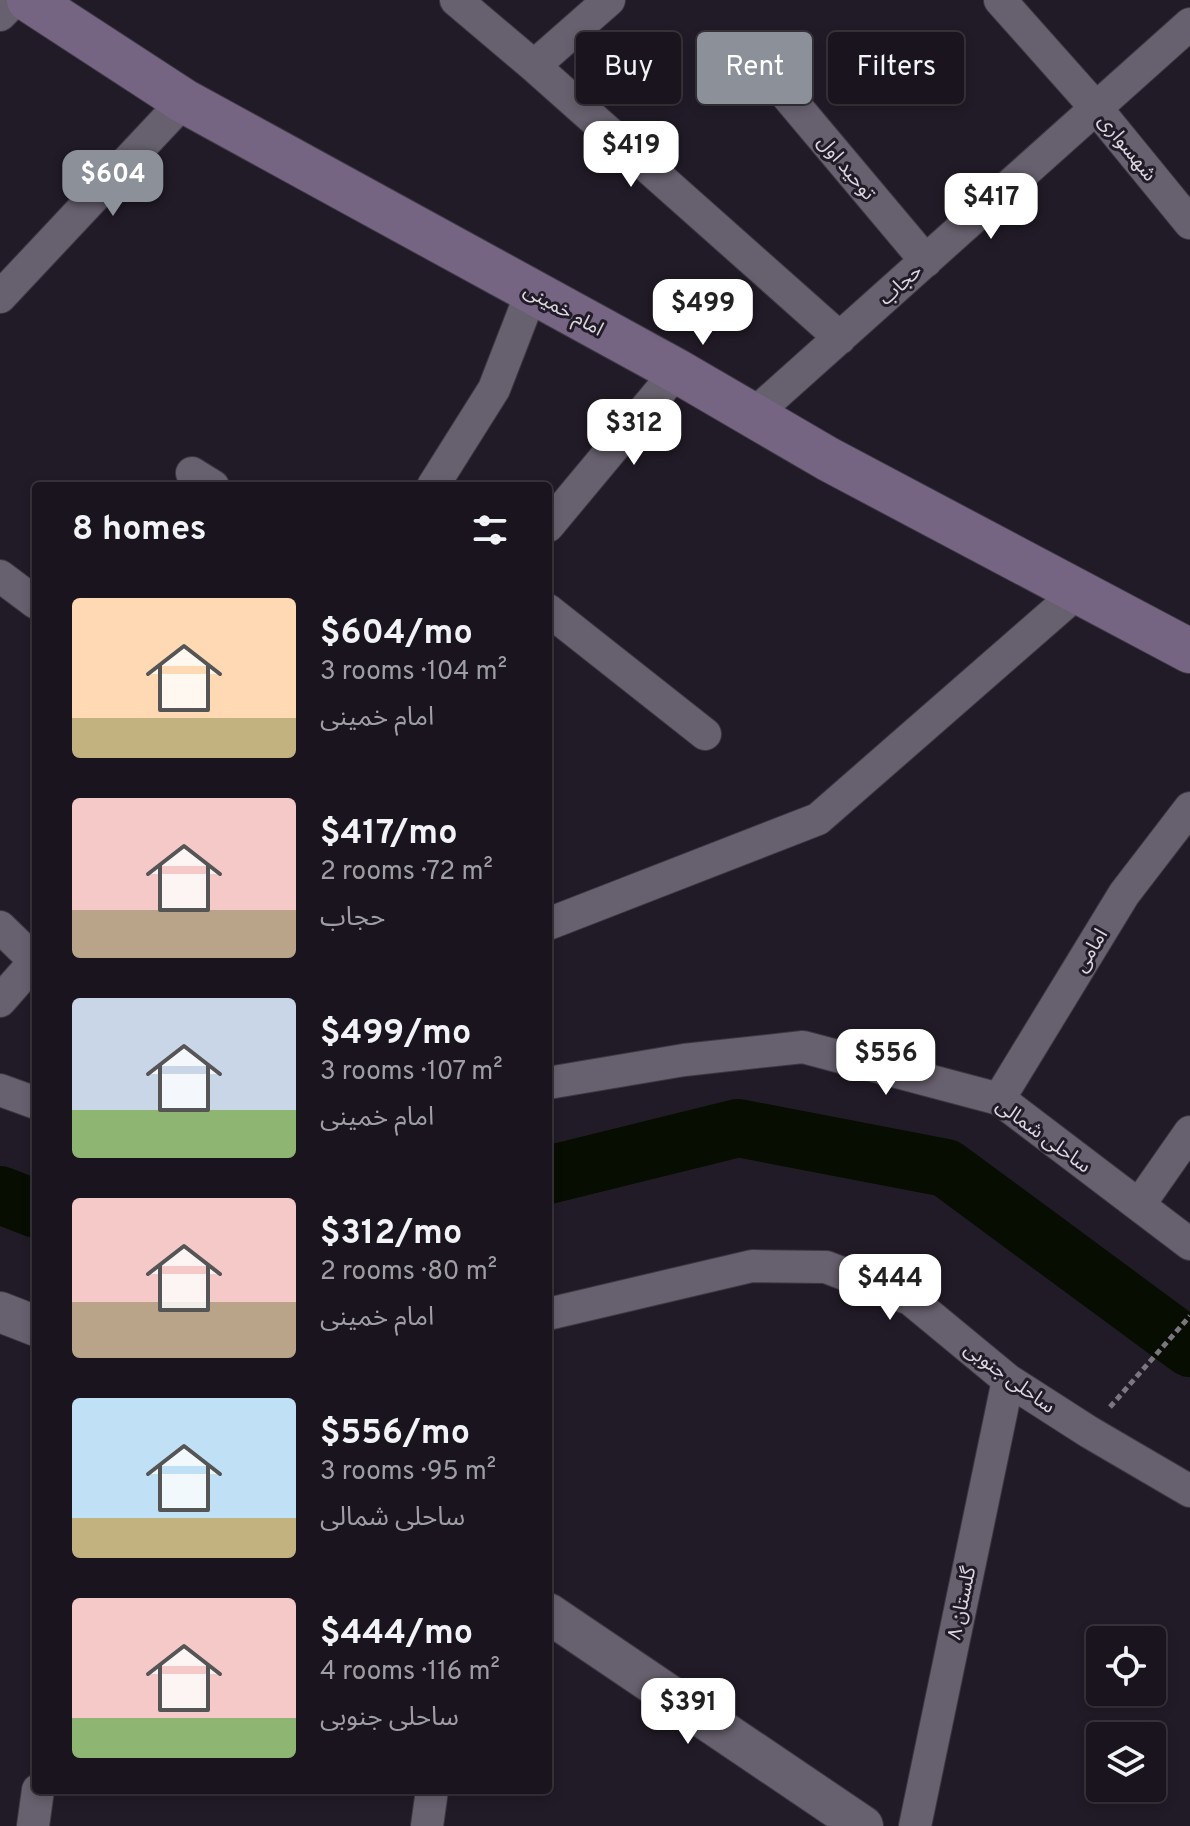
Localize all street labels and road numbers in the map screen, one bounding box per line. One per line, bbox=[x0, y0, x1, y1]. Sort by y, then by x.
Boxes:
street label: شهسواری bbox=[1091, 109, 1162, 187]
street label: توحید اول bbox=[811, 130, 880, 206]
street label: حجاب bbox=[874, 259, 929, 312]
street label: امام خمینی bbox=[518, 278, 608, 343]
street label: امامی bbox=[1069, 924, 1115, 978]
street label: ساحلی شمالی bbox=[990, 1093, 1096, 1180]
street label: ساحلی جنوبی bbox=[958, 1337, 1060, 1421]
street label: گلستان ۸ bbox=[943, 1564, 984, 1642]

